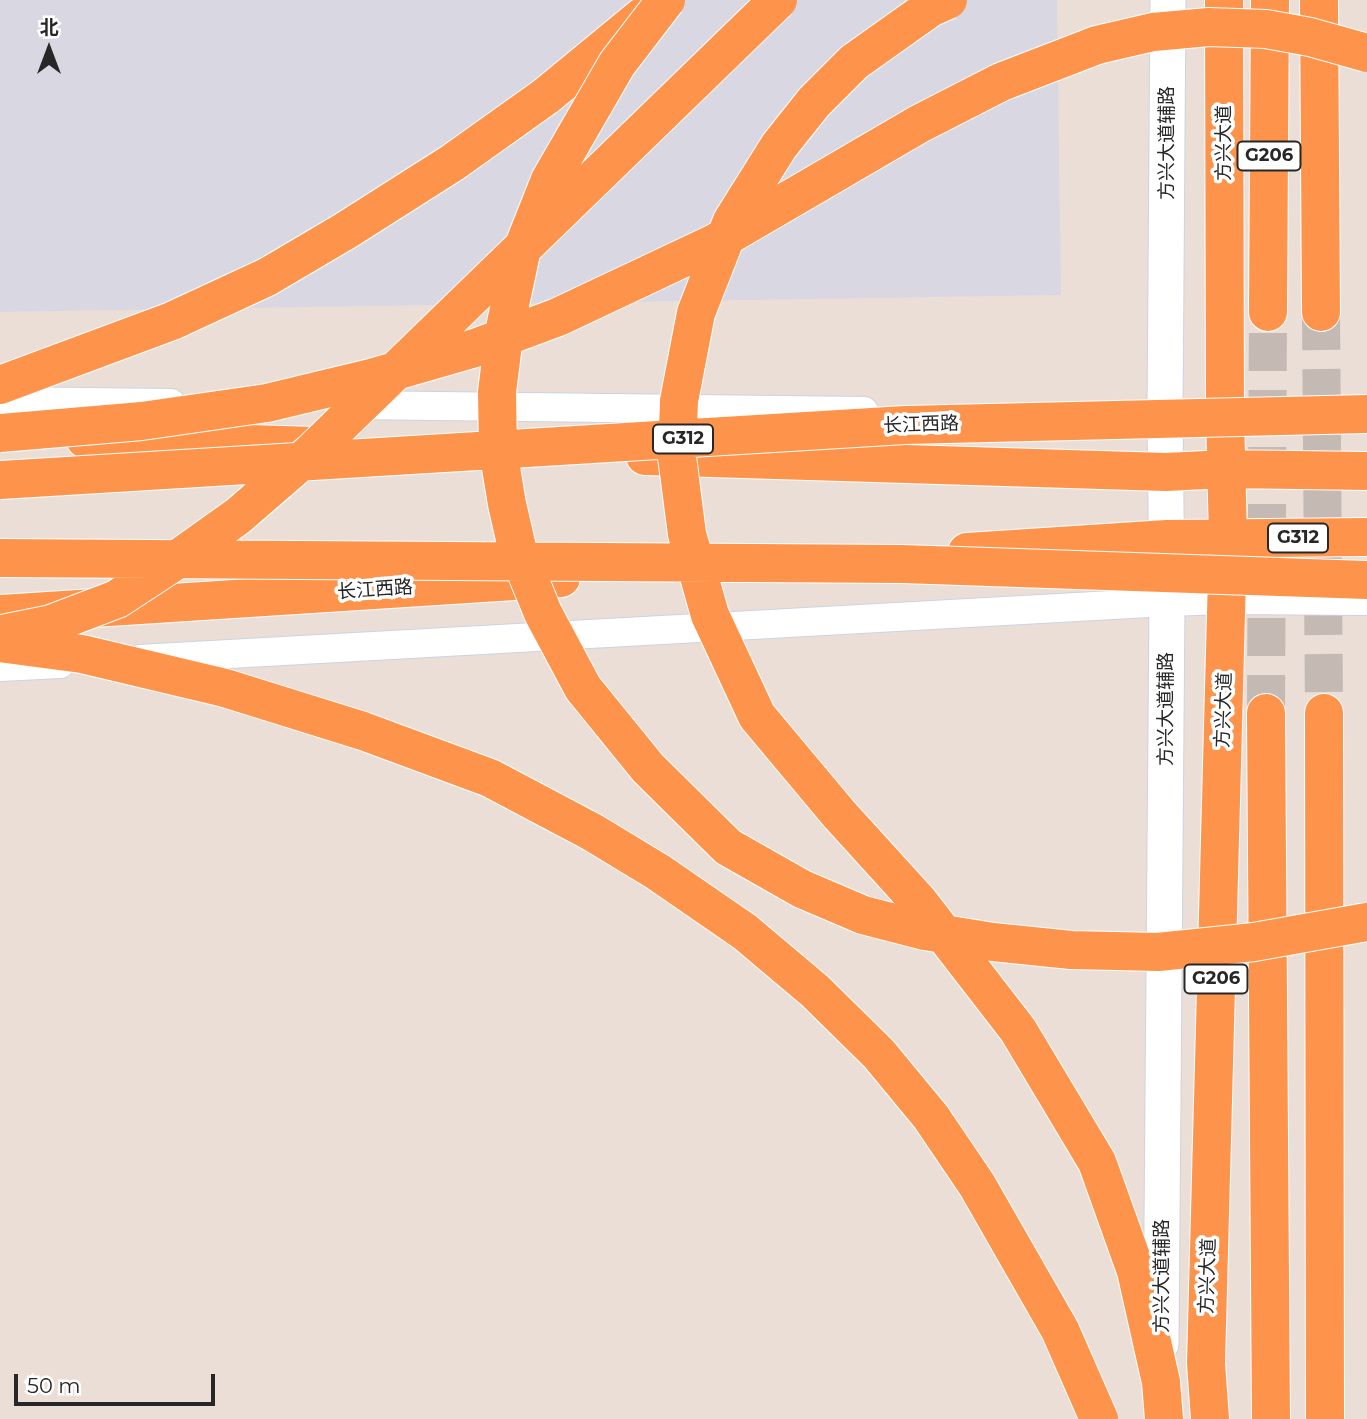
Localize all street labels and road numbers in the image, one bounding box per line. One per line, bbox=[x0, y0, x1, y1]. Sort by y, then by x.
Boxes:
street label: 方兴大道辅路 bbox=[1156, 86, 1178, 200]
street label: 方兴大道 bbox=[1213, 105, 1235, 181]
road number: G206 bbox=[1238, 141, 1300, 170]
street label: 长江西路 bbox=[883, 412, 959, 438]
road number: G312 bbox=[653, 424, 713, 454]
road number: G312 bbox=[1268, 524, 1328, 552]
street label: 长江西路 bbox=[336, 576, 414, 604]
street label: 方兴大道辅路 bbox=[1155, 652, 1177, 766]
street label: 方兴大道 bbox=[1211, 672, 1237, 748]
road number: G206 bbox=[1184, 964, 1248, 994]
street label: 方兴大道辅路 bbox=[1151, 1219, 1173, 1333]
street label: 方兴大道 bbox=[1195, 1238, 1221, 1314]

